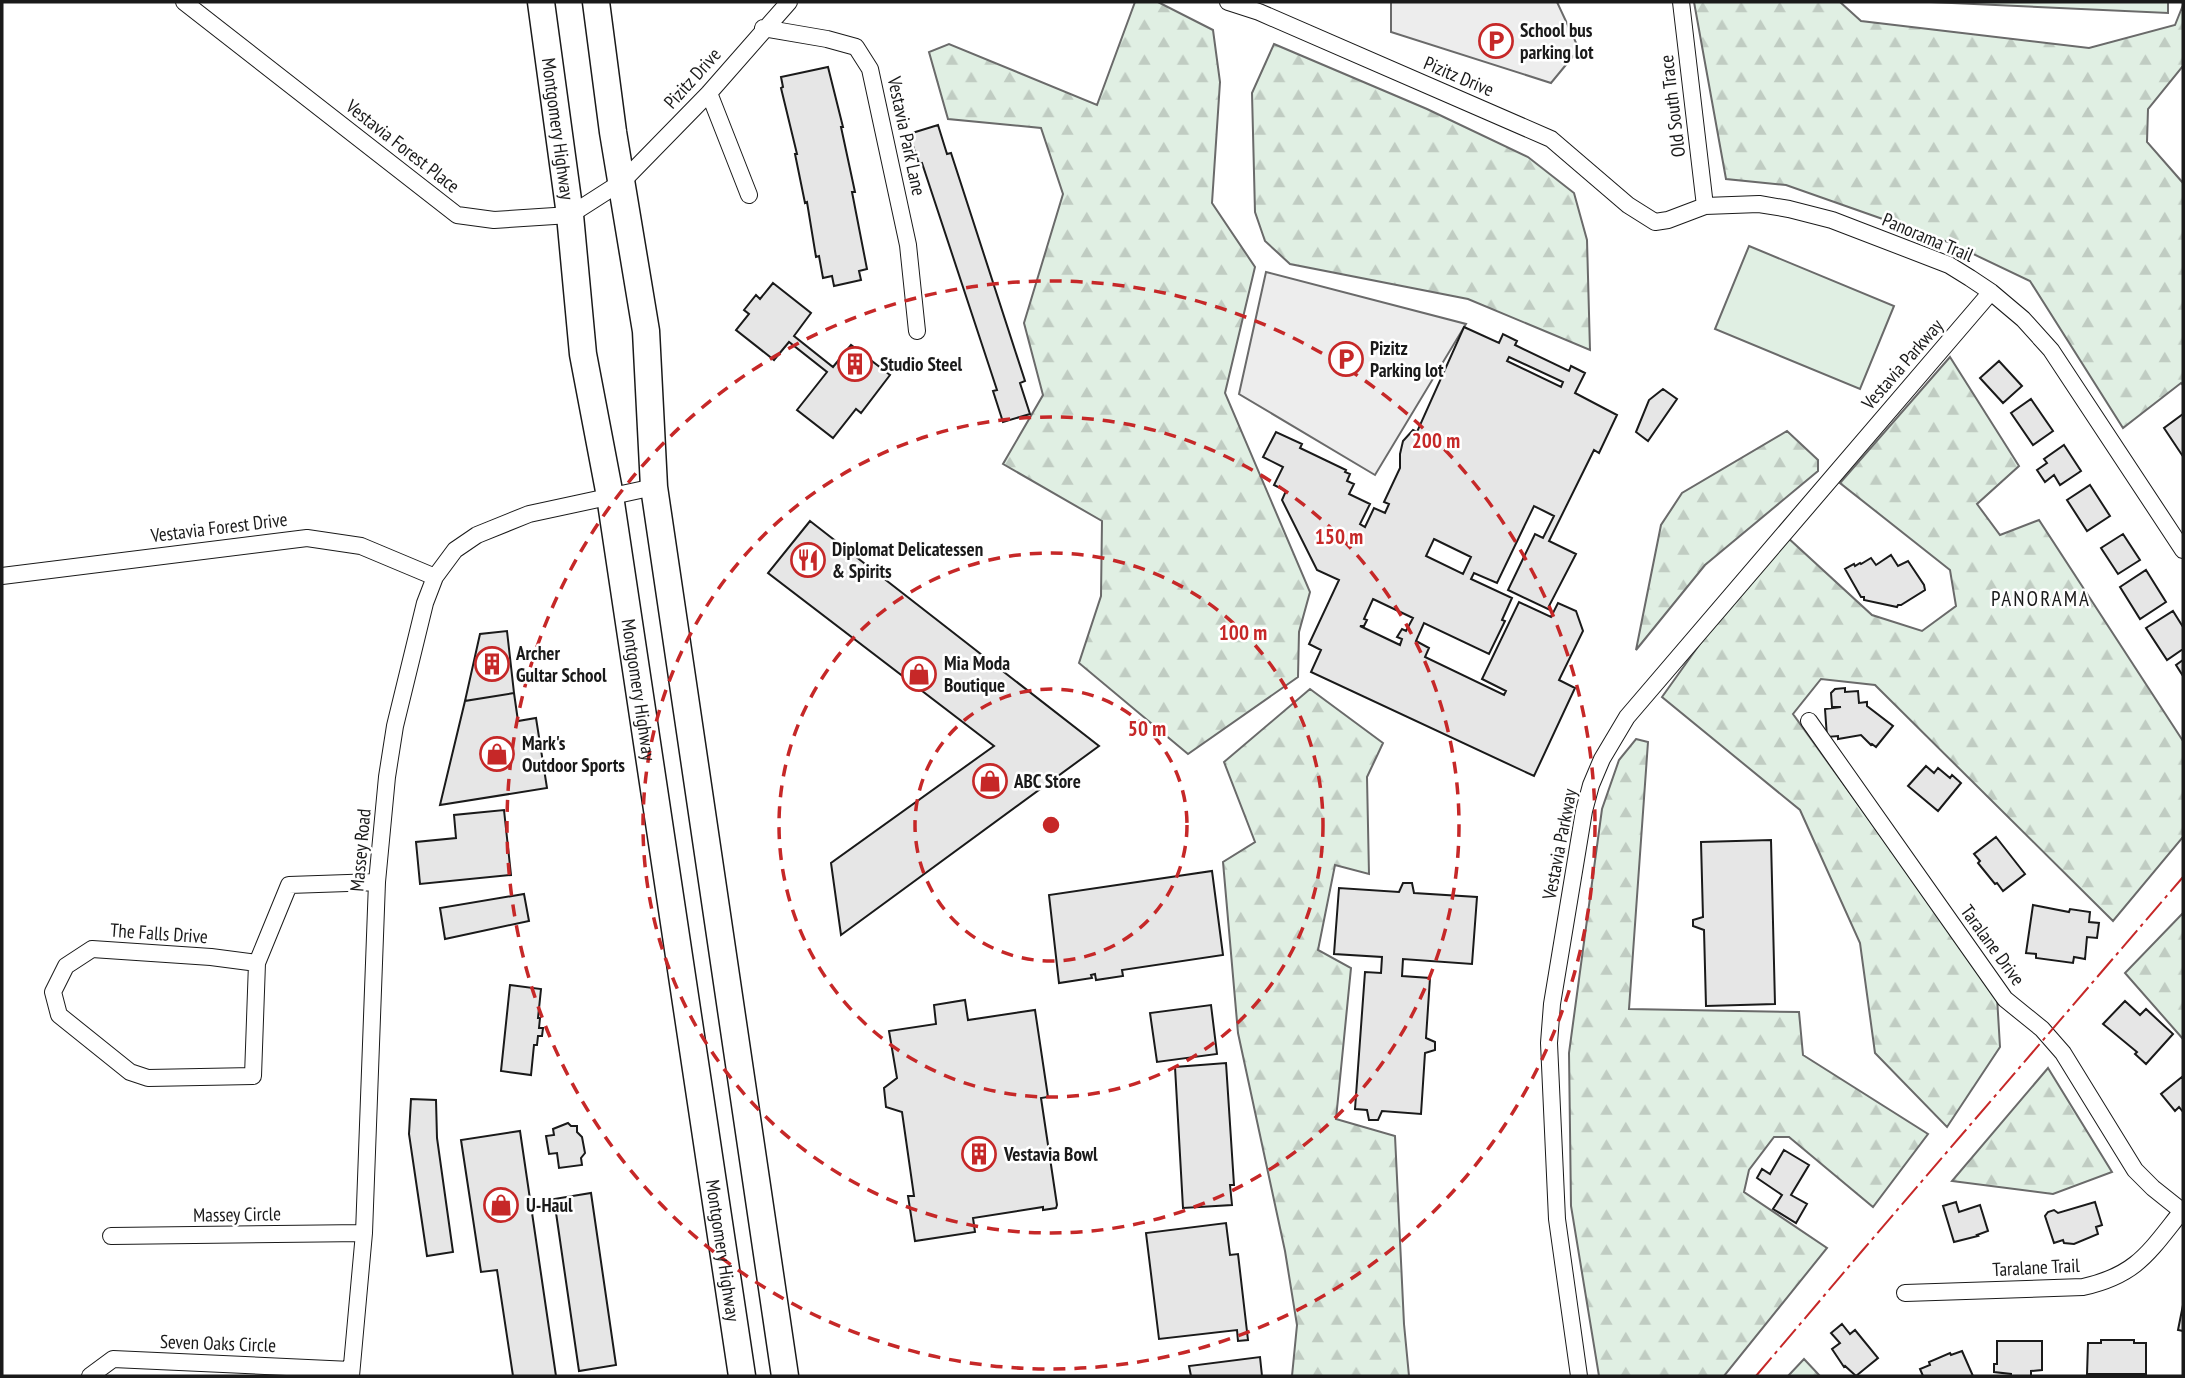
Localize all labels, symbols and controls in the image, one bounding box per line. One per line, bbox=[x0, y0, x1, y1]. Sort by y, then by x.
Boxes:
place label: School bus parking lot bbox=[1520, 18, 1594, 64]
parking icon: School bus parking lot bbox=[1477, 22, 1515, 60]
street label: Pizitz Drive bbox=[658, 42, 726, 113]
street label: Pizitz Drive bbox=[1420, 51, 1498, 102]
street label: Old South Trace bbox=[1654, 53, 1690, 158]
street label: Montgomery Highway bbox=[537, 56, 580, 202]
street label: Vestavia Park Lane bbox=[882, 73, 931, 198]
street label: Vestavia Forest Place bbox=[341, 94, 465, 198]
street label: Panorama Trail bbox=[1879, 207, 1978, 267]
street label: Vestavia Parkway bbox=[1855, 313, 1948, 415]
place label: Pizitz Parking lot bbox=[1370, 336, 1444, 382]
parking icon: Pizitz Parking lot bbox=[1327, 340, 1365, 378]
building icon: Studio Steel bbox=[836, 345, 874, 383]
place label: Studio Steel bbox=[880, 352, 963, 376]
text: 200 m bbox=[1412, 427, 1460, 454]
street label: Vestavia Forest Drive bbox=[148, 507, 289, 547]
text: 150 m bbox=[1315, 523, 1363, 550]
place label: Diplomat Delicatessen & Spirits bbox=[832, 537, 983, 583]
restaurant icon: Diplomat Delicatessen & Spirits bbox=[789, 541, 827, 579]
district label: PANORAMA bbox=[1991, 585, 2091, 612]
street label: Montgomery Highway bbox=[617, 617, 662, 763]
text: 100 m bbox=[1219, 619, 1267, 646]
place label: Archer Gultar School bbox=[515, 641, 607, 687]
building icon: Archer Gultar School bbox=[473, 645, 511, 683]
place label: Mia Moda Boutique bbox=[944, 651, 1010, 697]
shop icon: Mia Moda Boutique bbox=[900, 655, 938, 693]
text: 50 m bbox=[1128, 715, 1166, 742]
place label: Mark's Outdoor Sports bbox=[522, 731, 625, 777]
shop icon: Mark's Outdoor Sports bbox=[478, 735, 516, 773]
shop icon: ABC Store bbox=[971, 762, 1009, 800]
place label: ABC Store bbox=[1013, 769, 1081, 793]
street label: Vestavia Parkway bbox=[1536, 786, 1582, 902]
street label: Massey Road bbox=[344, 808, 376, 892]
centre of rings bbox=[1039, 813, 1063, 837]
street label: Taralane Drive bbox=[1956, 900, 2030, 990]
street label: The Falls Drive bbox=[109, 918, 209, 948]
building icon: Vestavia Bowl bbox=[960, 1135, 998, 1173]
place label: Vestavia Bowl bbox=[1003, 1142, 1098, 1166]
street label: Montgomery Highway bbox=[701, 1178, 746, 1324]
shop icon: U-Haul bbox=[482, 1186, 520, 1224]
place label: U-Haul bbox=[526, 1193, 573, 1217]
street label: Massey Circle bbox=[193, 1201, 281, 1227]
street label: Taralane Trail bbox=[1992, 1253, 2081, 1281]
street label: Seven Oaks Circle bbox=[160, 1329, 277, 1357]

